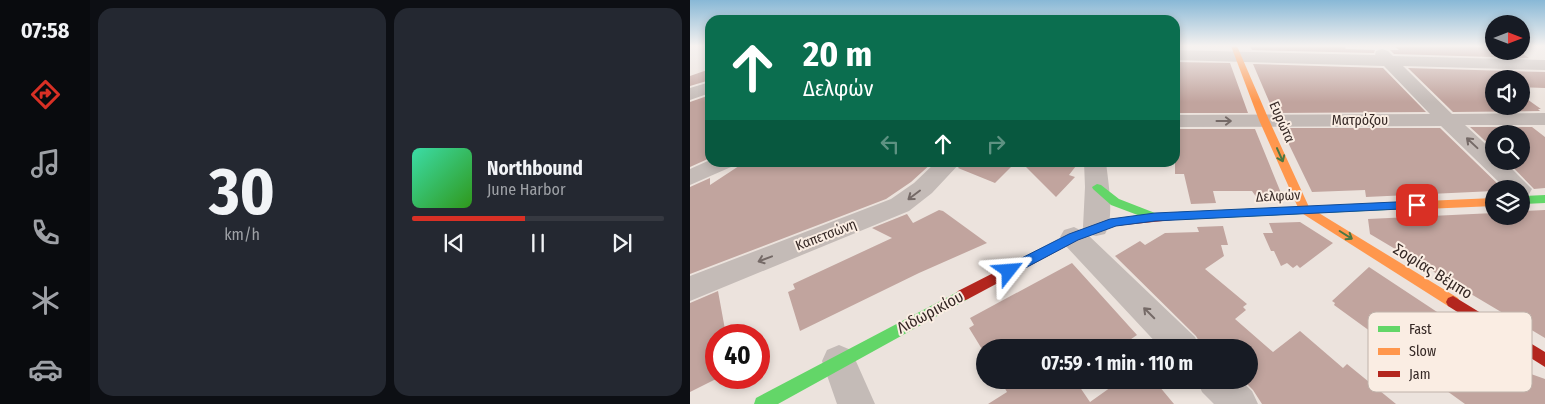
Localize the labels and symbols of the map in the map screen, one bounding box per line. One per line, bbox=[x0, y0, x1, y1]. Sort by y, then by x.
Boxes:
north arrow bbox=[1485, 15, 1530, 60]
street label: Ευρώτα bbox=[1265, 99, 1299, 145]
street label: Ματρόζου bbox=[1332, 112, 1388, 129]
one-way arrow bbox=[1215, 116, 1231, 126]
one-way arrow bbox=[1465, 137, 1478, 149]
one-way arrow bbox=[1276, 147, 1285, 162]
pin bbox=[1396, 184, 1438, 226]
street label: Δελφών bbox=[1255, 186, 1301, 206]
one-way arrow bbox=[907, 190, 921, 200]
street label: Καπετσώνη bbox=[793, 216, 859, 254]
one-way arrow bbox=[1338, 230, 1352, 240]
street label: Σοφίας Βέμπο bbox=[1390, 239, 1476, 303]
position arrow bbox=[982, 244, 1034, 296]
one-way arrow bbox=[758, 255, 773, 264]
street label: Λιδωρικίου bbox=[893, 287, 967, 337]
one-way arrow bbox=[1143, 307, 1155, 319]
legend bbox=[1368, 312, 1532, 392]
text: Fast bbox=[1409, 321, 1432, 338]
speed limit sign: 40 bbox=[705, 324, 770, 389]
text: Slow bbox=[1409, 343, 1436, 360]
text: Jam bbox=[1409, 366, 1430, 383]

